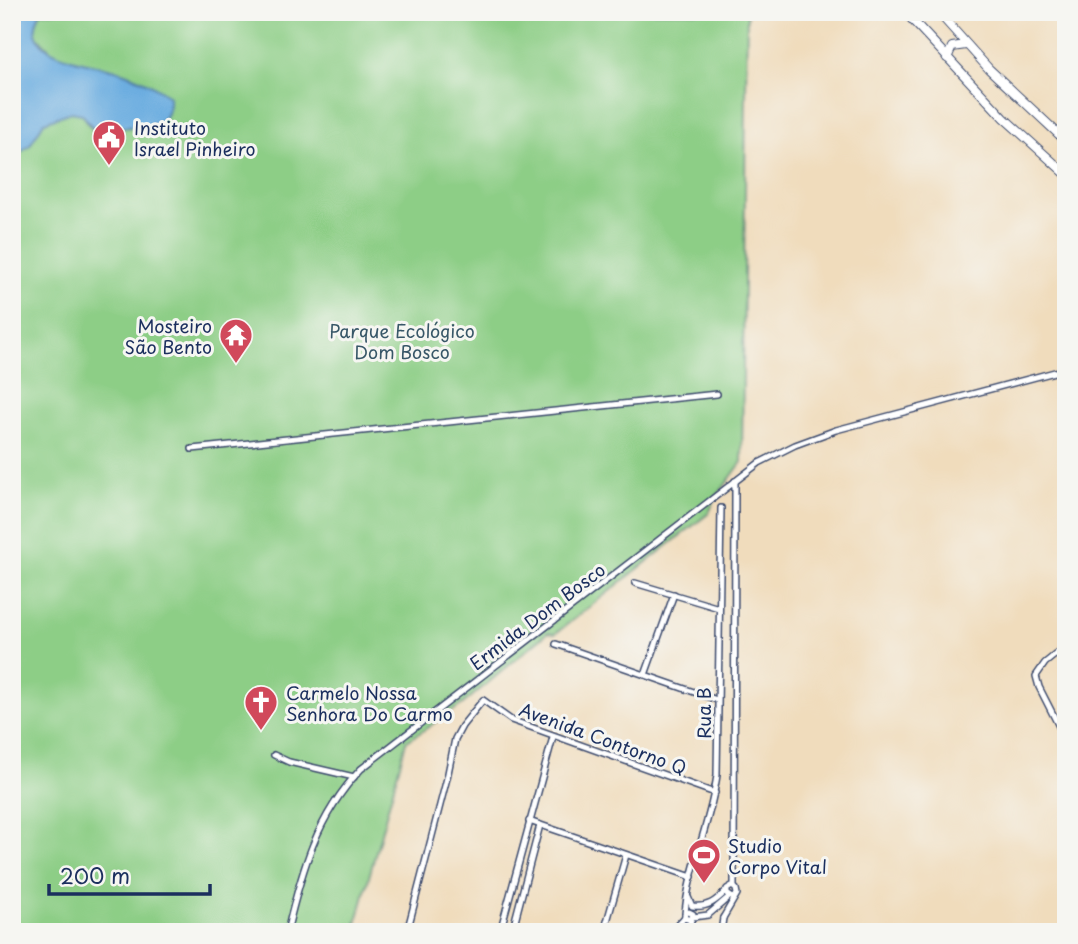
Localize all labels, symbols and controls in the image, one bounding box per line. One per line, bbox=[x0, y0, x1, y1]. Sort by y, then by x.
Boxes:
place label: Instituto Israel Pinheiro bbox=[134, 114, 256, 162]
public building icon: Instituto Israel Pinheiro bbox=[90, 118, 128, 167]
place label: Mosteiro São Bento bbox=[125, 312, 212, 360]
temple icon: Mosteiro São Bento bbox=[217, 316, 255, 365]
park label: Parque Ecológico Dom Bosco bbox=[329, 317, 475, 365]
street label: Ermida Dom Bosco bbox=[463, 556, 611, 676]
place label: Carmelo Nossa Senhora Do Carmo bbox=[286, 679, 453, 727]
church icon: Carmelo Nossa Senhora Do Carmo bbox=[242, 683, 280, 732]
street label: Rua B bbox=[690, 687, 717, 739]
street label: Avenida Contorno Q bbox=[516, 695, 690, 781]
place label: Studio Corpo Vital bbox=[728, 832, 827, 880]
sports icon: Studio Corpo Vital bbox=[685, 836, 723, 885]
scale bar bbox=[49, 853, 210, 897]
text: 200 m bbox=[60, 859, 130, 891]

